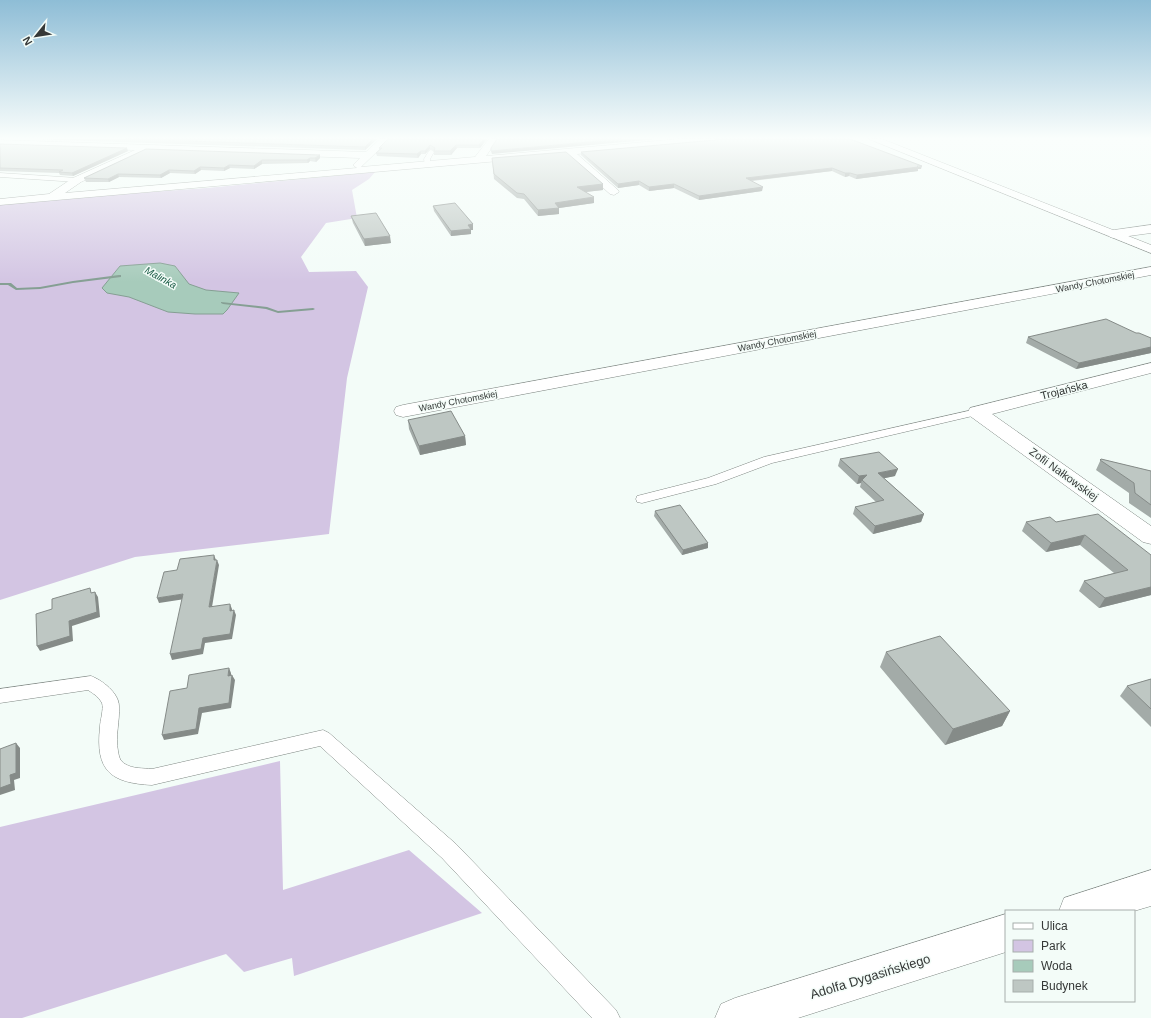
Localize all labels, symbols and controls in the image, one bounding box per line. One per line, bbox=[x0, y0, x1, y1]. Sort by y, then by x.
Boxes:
north arrow bbox=[16, 16, 56, 56]
text: N bbox=[20, 35, 35, 47]
water label: Malinka bbox=[143, 264, 179, 291]
street label: Wandy Chotomskiej bbox=[1055, 269, 1135, 295]
street label: Wandy Chotomskiej bbox=[737, 328, 817, 354]
street label: Trojańska bbox=[1039, 378, 1090, 402]
street label: Wandy Chotomskiej bbox=[418, 388, 498, 414]
street label: Zofii Nałkowskiej bbox=[1027, 445, 1101, 503]
legend bbox=[1005, 910, 1135, 1002]
text: Ulica bbox=[1041, 919, 1068, 933]
text: Park bbox=[1041, 939, 1067, 953]
street label: Adolfa Dygasińskiego bbox=[808, 951, 932, 1002]
text: Woda bbox=[1041, 959, 1072, 973]
text: Budynek bbox=[1041, 979, 1089, 993]

